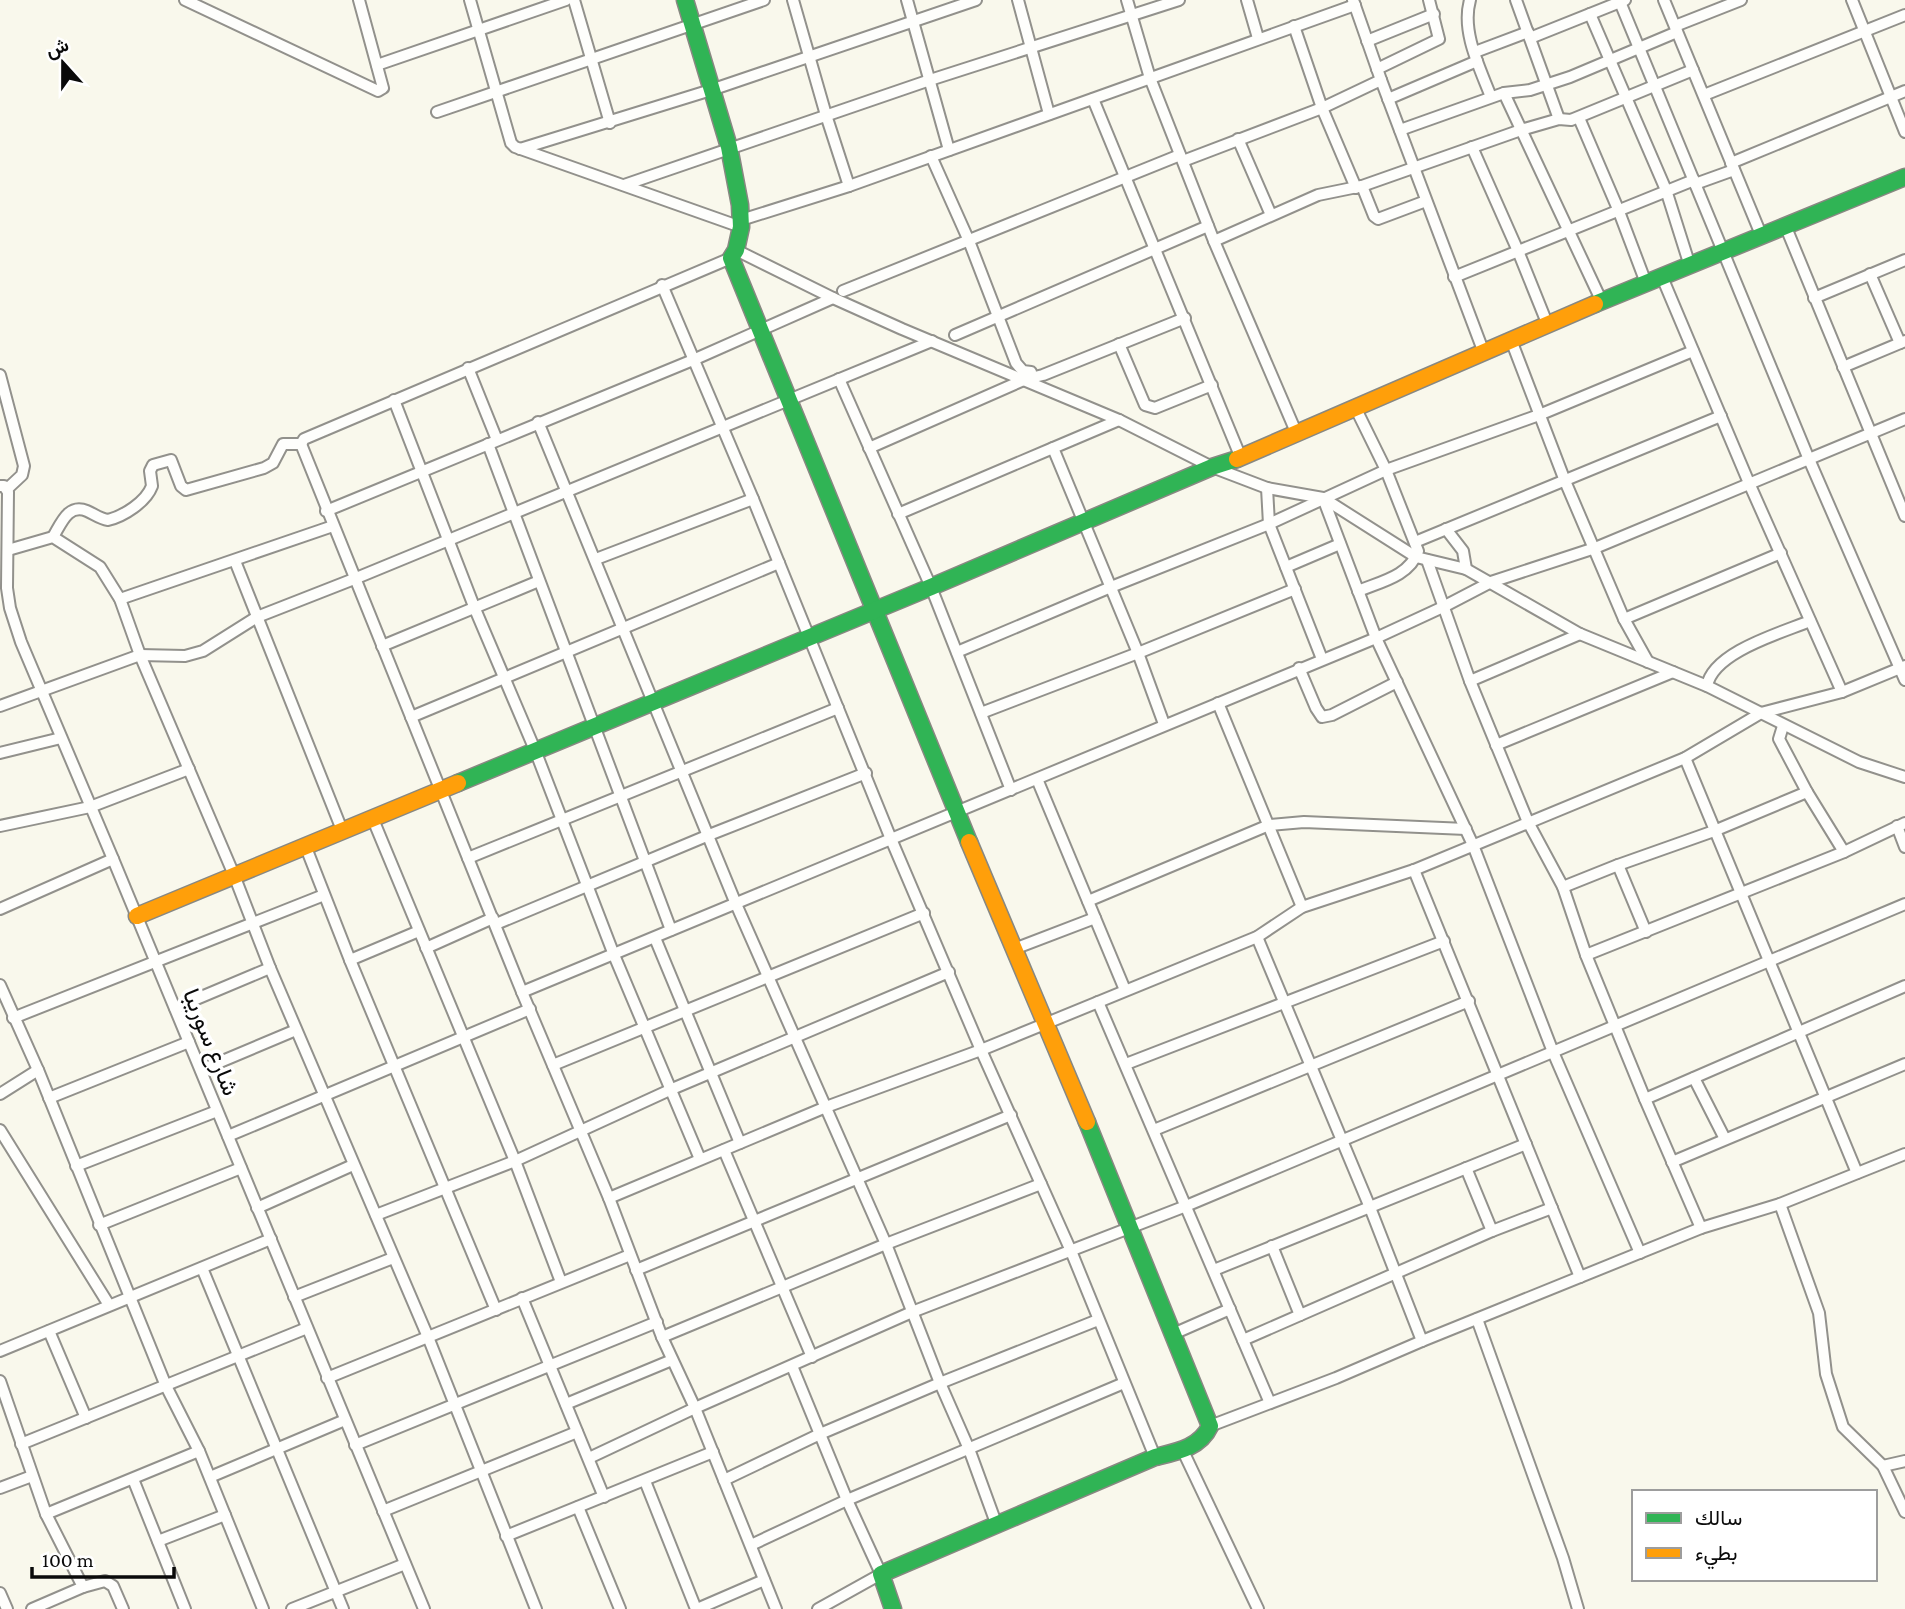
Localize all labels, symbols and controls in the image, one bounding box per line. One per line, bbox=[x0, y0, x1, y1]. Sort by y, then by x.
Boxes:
north arrow bbox=[28, 28, 98, 98]
text: ش bbox=[43, 34, 72, 62]
street label: شارع سوريبا bbox=[175, 985, 245, 1100]
legend bbox=[1632, 1490, 1877, 1581]
text: سالك bbox=[1695, 1506, 1742, 1530]
scale bar bbox=[32, 1536, 173, 1580]
text: بطيء bbox=[1695, 1541, 1738, 1570]
text: 100 m bbox=[42, 1548, 94, 1572]

